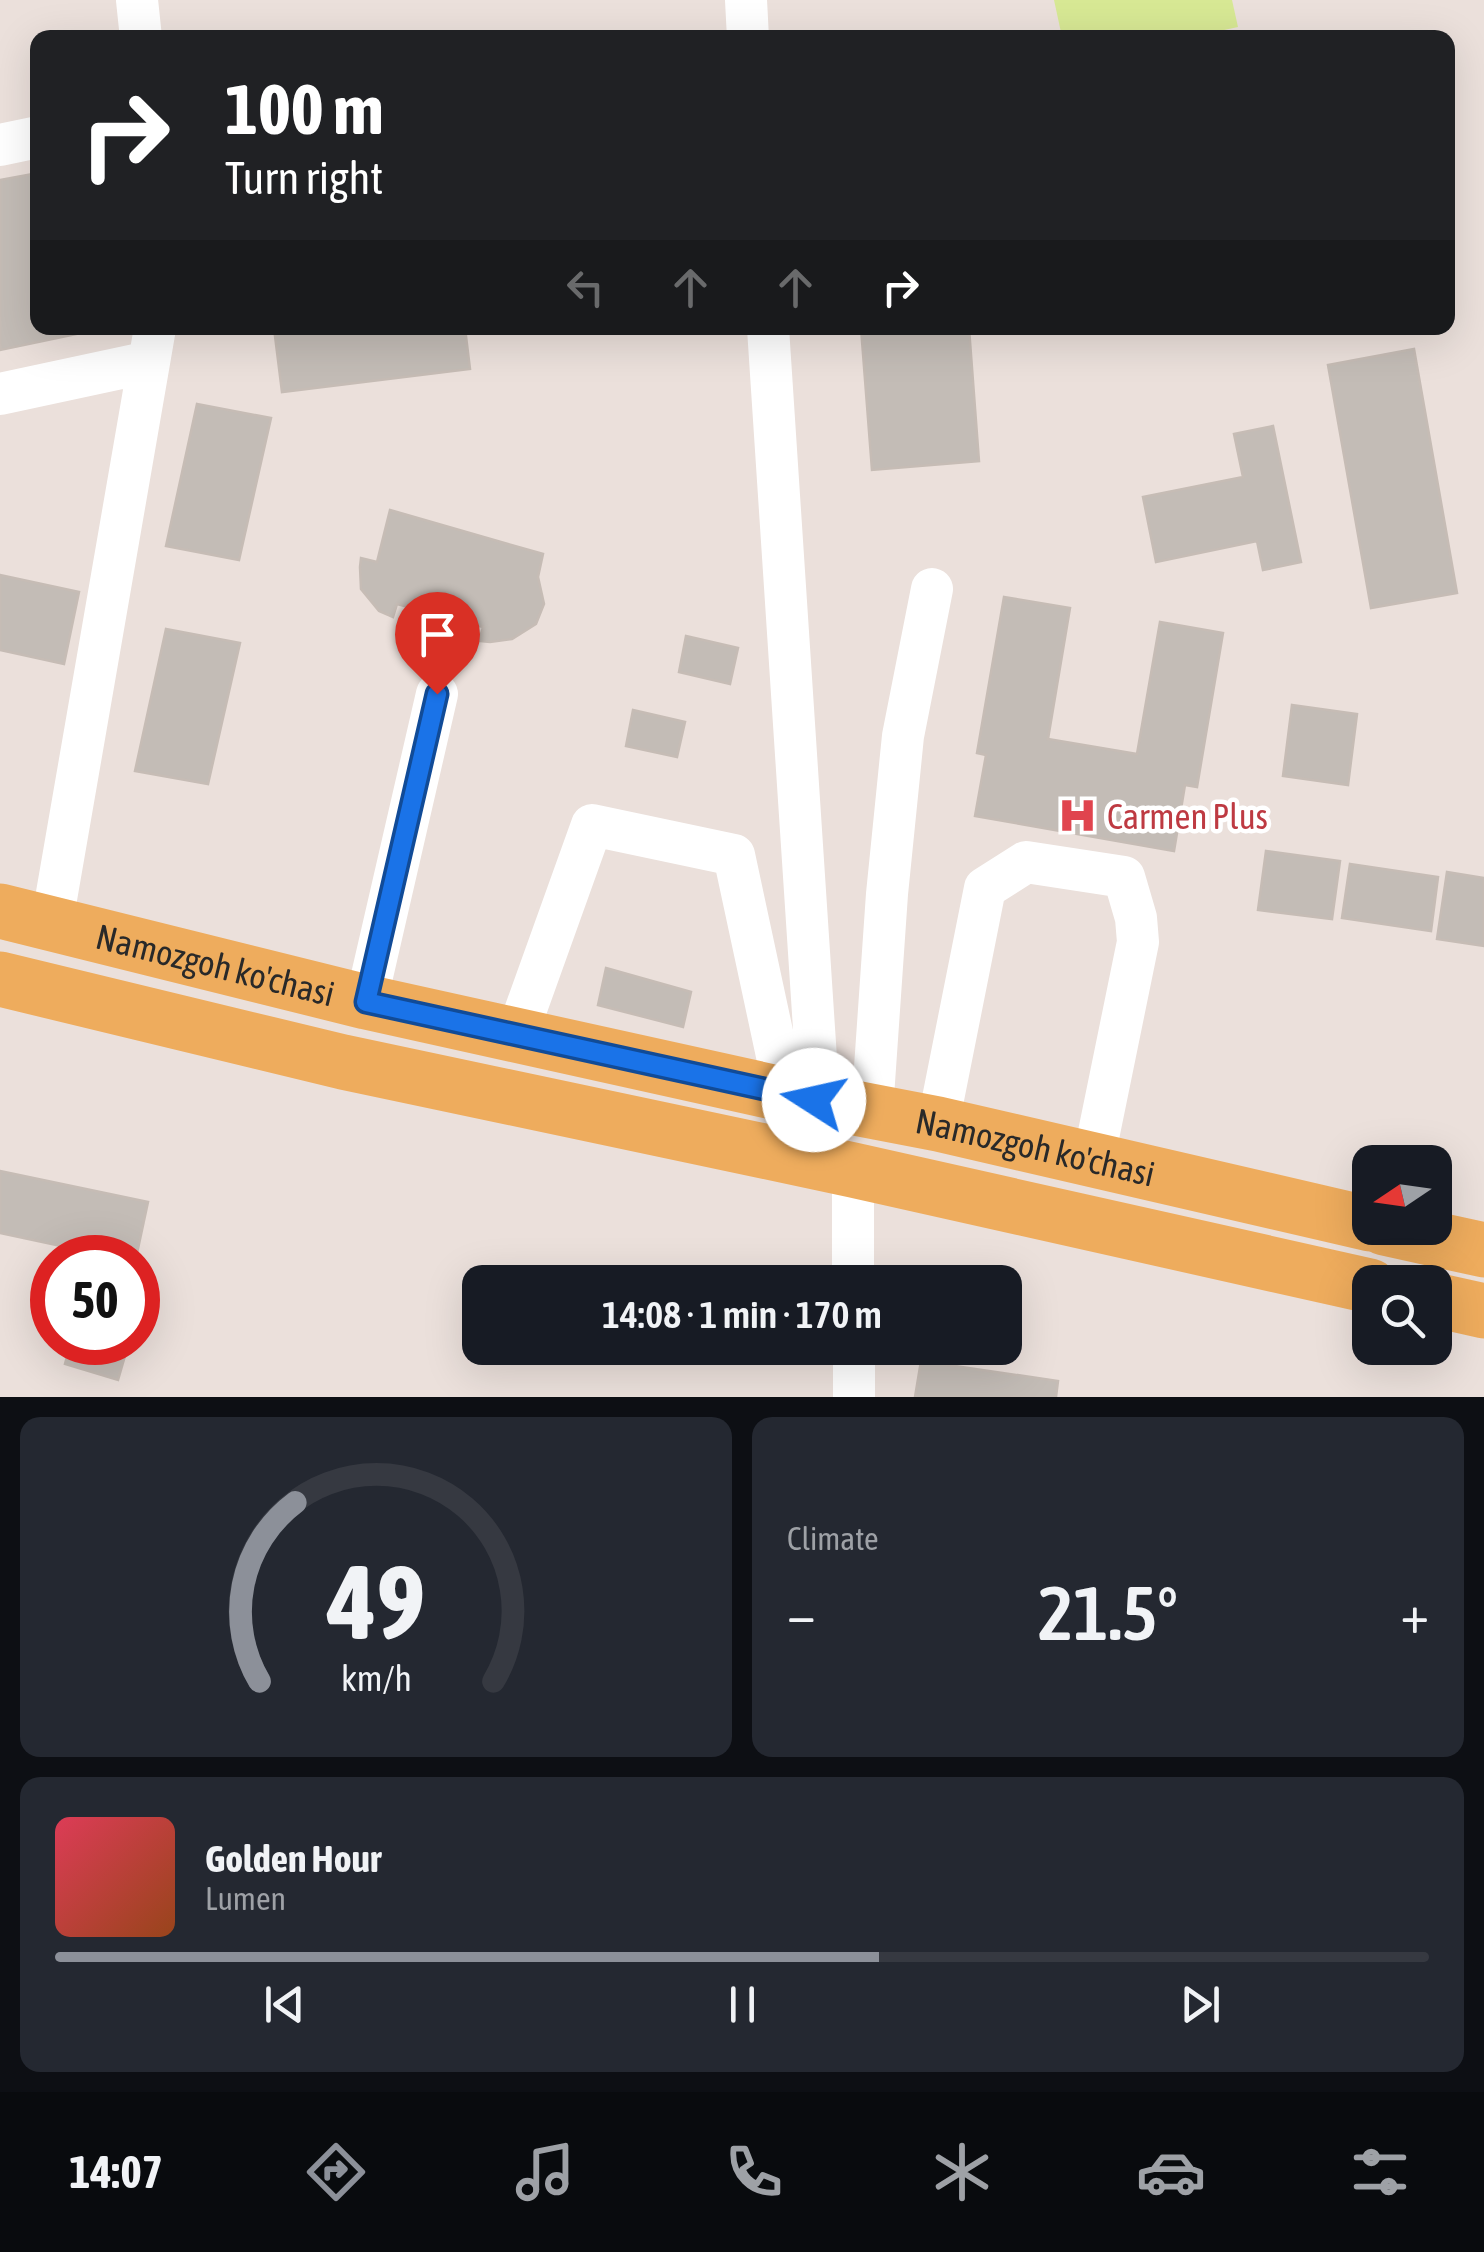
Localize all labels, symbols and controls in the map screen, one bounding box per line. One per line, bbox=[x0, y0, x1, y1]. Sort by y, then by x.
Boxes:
text: 100 m bbox=[225, 69, 384, 149]
icon: right bbox=[60, 70, 190, 200]
text: Turn right bbox=[225, 152, 383, 204]
icon: left bbox=[558, 260, 613, 315]
icon: ahead bbox=[663, 260, 718, 315]
icon: ahead bbox=[768, 260, 823, 315]
icon: right bbox=[873, 260, 928, 315]
pin bbox=[395, 592, 480, 695]
icon: arrive bbox=[410, 607, 465, 662]
hospital icon: Carmen Plus bbox=[1056, 795, 1098, 837]
place label: Carmen Plus bbox=[1107, 796, 1268, 836]
street label: Namozgoh ko'chasi bbox=[92, 916, 339, 1013]
position arrow bbox=[762, 1048, 866, 1152]
street label: Namozgoh ko'chasi bbox=[912, 1100, 1159, 1194]
north arrow bbox=[1352, 1145, 1452, 1245]
map controls bbox=[1352, 1145, 1452, 1365]
speed limit sign: 50 bbox=[30, 1235, 160, 1365]
button: search bbox=[1352, 1265, 1452, 1365]
text: 14:08 · 1 min · 170 m bbox=[602, 1293, 882, 1336]
text: Climate bbox=[787, 1520, 879, 1557]
text: 49 bbox=[326, 1542, 425, 1661]
text: 21.5° bbox=[1038, 1570, 1178, 1656]
text: − bbox=[787, 1582, 816, 1645]
text: + bbox=[1400, 1582, 1429, 1645]
text: km/h bbox=[341, 1658, 411, 1699]
text: Golden Hour bbox=[205, 1837, 381, 1880]
text: Lumen bbox=[205, 1880, 286, 1917]
icon: previous bbox=[257, 1977, 312, 2032]
icon: pause bbox=[715, 1977, 770, 2032]
icon: next bbox=[1173, 1977, 1228, 2032]
icon: directions bbox=[301, 2137, 371, 2207]
icon: music bbox=[510, 2137, 580, 2207]
icon: phone bbox=[719, 2137, 789, 2207]
icon: climate bbox=[927, 2137, 997, 2207]
icon: car bbox=[1136, 2137, 1206, 2207]
icon: filters bbox=[1345, 2137, 1415, 2207]
text: 14:07 bbox=[69, 2146, 163, 2198]

